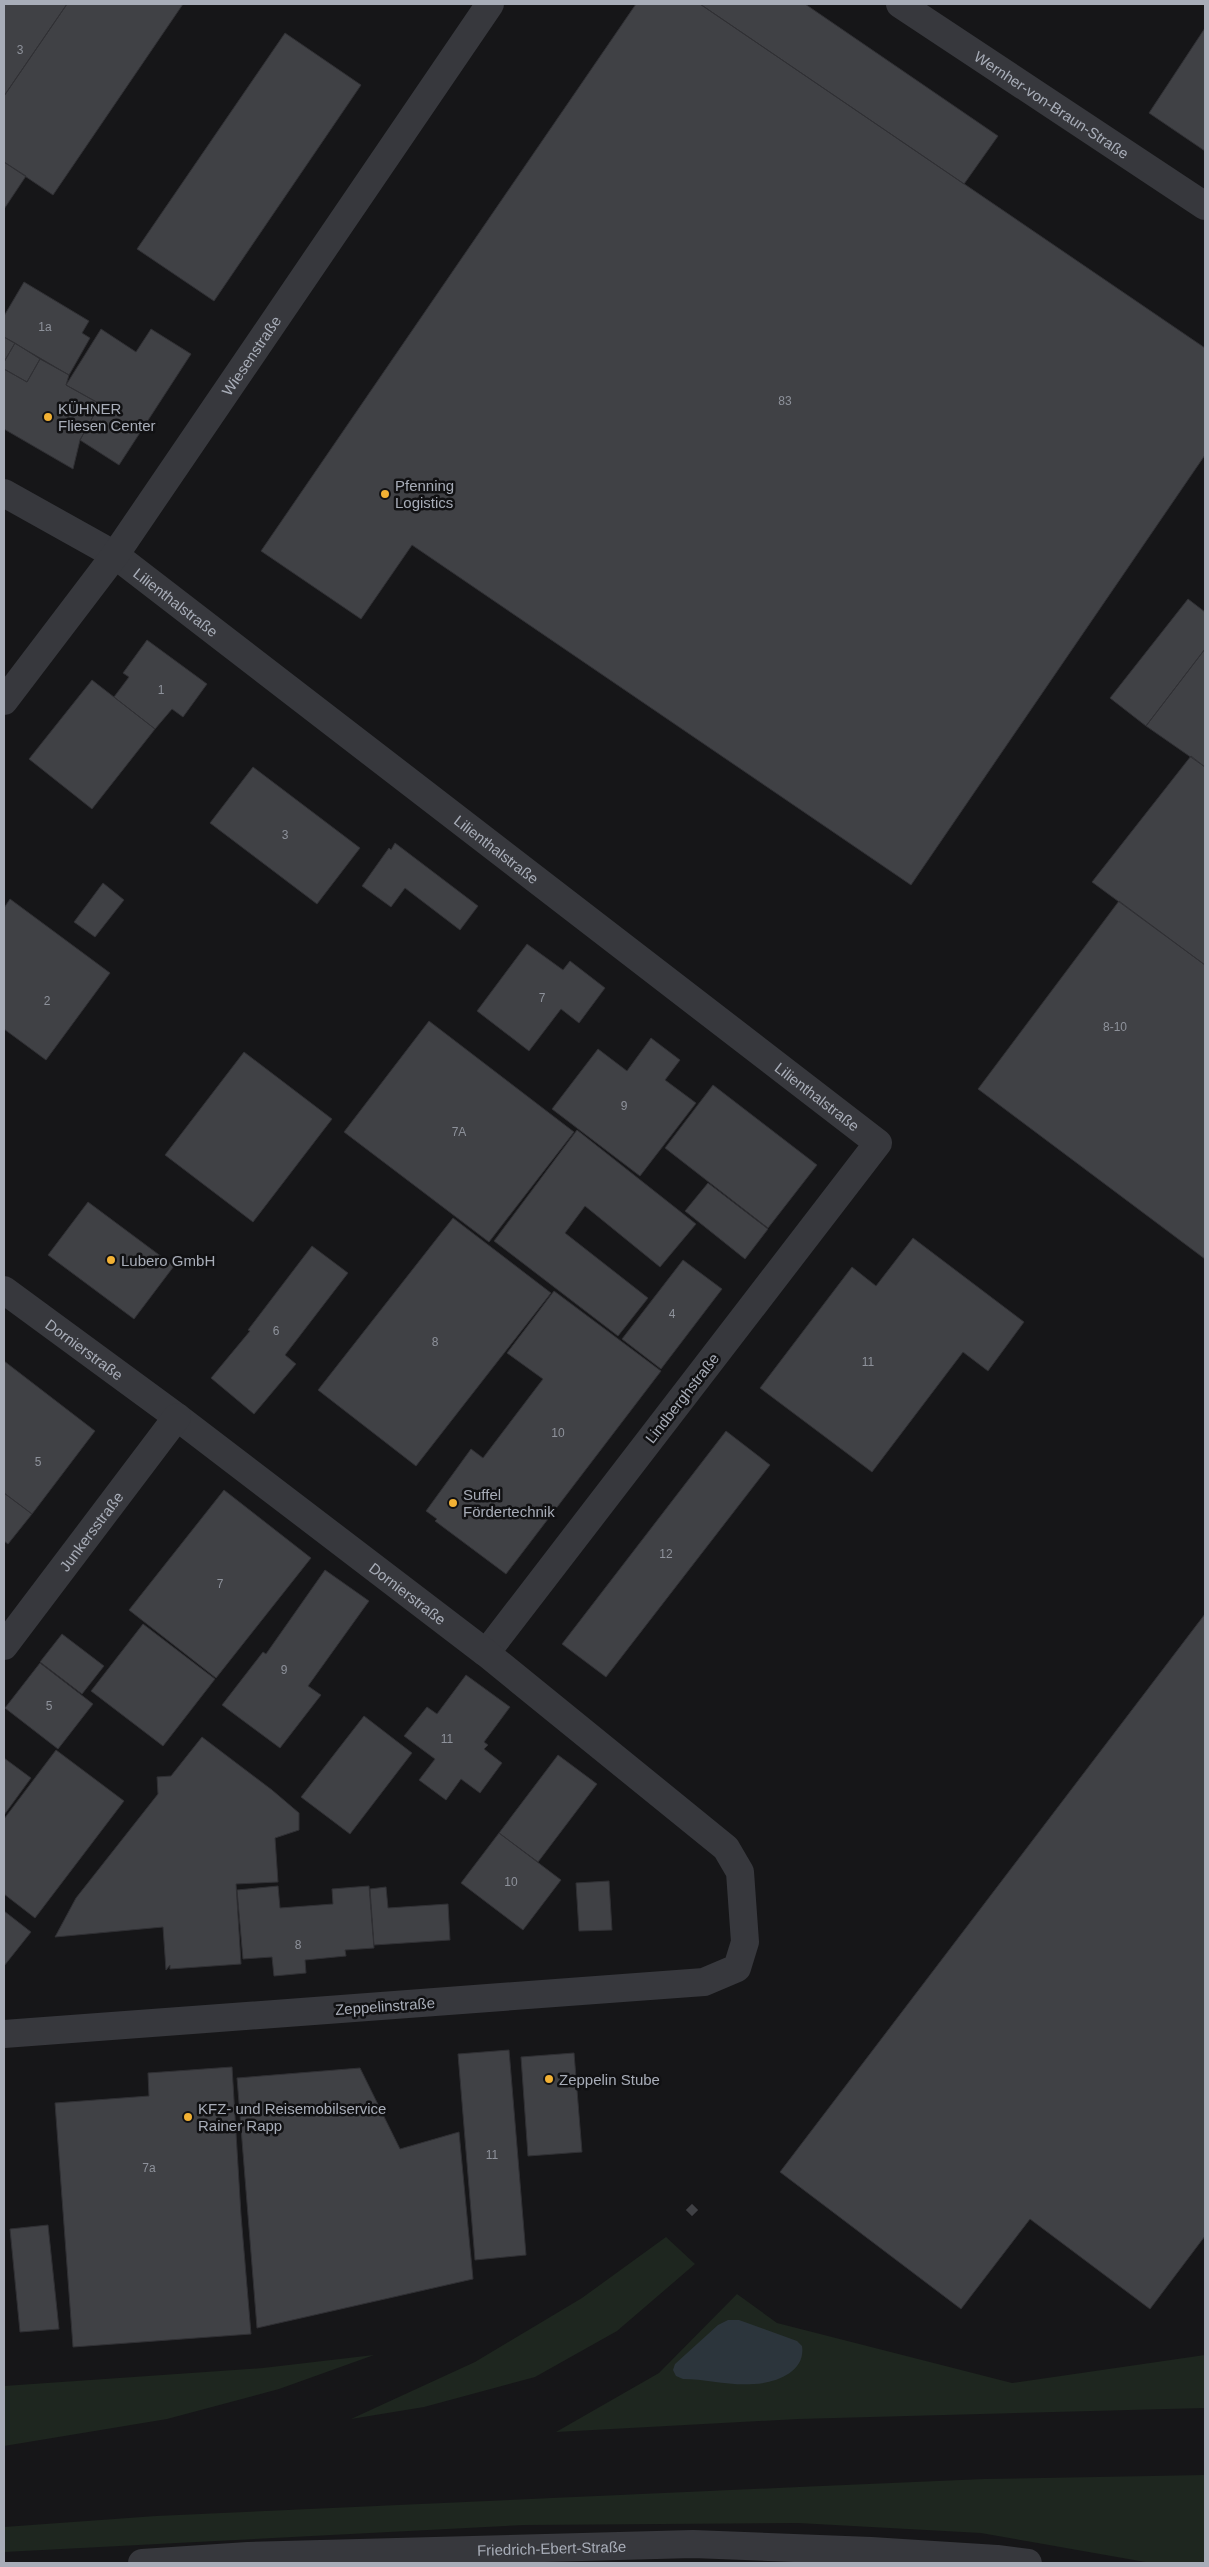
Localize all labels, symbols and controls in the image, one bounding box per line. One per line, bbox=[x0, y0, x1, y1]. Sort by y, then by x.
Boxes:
house number: 3 bbox=[17, 43, 24, 57]
street label: Wernher-von-Braun-Straße bbox=[971, 47, 1132, 162]
street label: Wiesenstraße bbox=[218, 312, 284, 398]
house number: 1a bbox=[38, 320, 52, 334]
house number: 83 bbox=[778, 394, 792, 408]
place label: KÜHNER Fliesen Center bbox=[58, 400, 156, 434]
marker: KÜHNER Fliesen Center bbox=[42, 411, 54, 423]
place label: Pfenning Logistics bbox=[395, 477, 454, 511]
marker: Pfenning Logistics bbox=[379, 488, 391, 500]
street label: Lilienthalstraße bbox=[130, 564, 221, 640]
house number: 1 bbox=[158, 683, 165, 697]
street label: Lilienthalstraße bbox=[451, 811, 542, 887]
house number: 3 bbox=[282, 828, 289, 842]
house number: 7 bbox=[539, 991, 546, 1005]
house number: 2 bbox=[44, 994, 51, 1008]
house number: 8-10 bbox=[1103, 1020, 1127, 1034]
street label: Lilienthalstraße bbox=[772, 1059, 863, 1134]
house number: 9 bbox=[621, 1099, 628, 1113]
house number: 7A bbox=[452, 1125, 466, 1139]
place label: Lubero GmbH bbox=[121, 1252, 215, 1269]
marker: Lubero GmbH bbox=[105, 1254, 117, 1266]
house number: 4 bbox=[669, 1307, 676, 1321]
street label: Dornierstraße bbox=[43, 1315, 127, 1383]
house number: 6 bbox=[273, 1324, 280, 1338]
house number: 8 bbox=[432, 1335, 439, 1349]
street label: Lindberghstraße bbox=[642, 1350, 722, 1446]
house number: 11 bbox=[862, 1355, 875, 1369]
house number: 10 bbox=[551, 1426, 565, 1440]
house number: 5 bbox=[35, 1455, 42, 1469]
place label: Suffel Fördertechnik bbox=[463, 1486, 555, 1520]
street label: Junkersstraße bbox=[55, 1488, 126, 1574]
marker: Suffel Fördertechnik bbox=[447, 1497, 459, 1509]
house number: 12 bbox=[659, 1547, 673, 1561]
street label: Dornierstraße bbox=[366, 1559, 449, 1628]
house number: 7 bbox=[217, 1577, 224, 1591]
house number: 9 bbox=[281, 1663, 288, 1677]
house number: 5 bbox=[46, 1699, 53, 1713]
house number: 11 bbox=[441, 1732, 454, 1746]
house number: 10 bbox=[504, 1875, 518, 1889]
house number: 8 bbox=[295, 1938, 302, 1952]
street label: Zeppelinstraße bbox=[334, 1994, 436, 2018]
place label: Zeppelin Stube bbox=[559, 2071, 660, 2088]
marker: Zeppelin Stube bbox=[543, 2073, 555, 2085]
place label: KFZ- und Reisemobilservice Rainer Rapp bbox=[198, 2100, 386, 2134]
marker: KFZ- und Reisemobilservice Rainer Rapp bbox=[182, 2111, 194, 2123]
house number: 11 bbox=[486, 2148, 499, 2162]
house number: 7a bbox=[142, 2161, 156, 2175]
street label: Friedrich-Ebert-Straße bbox=[477, 2537, 627, 2558]

